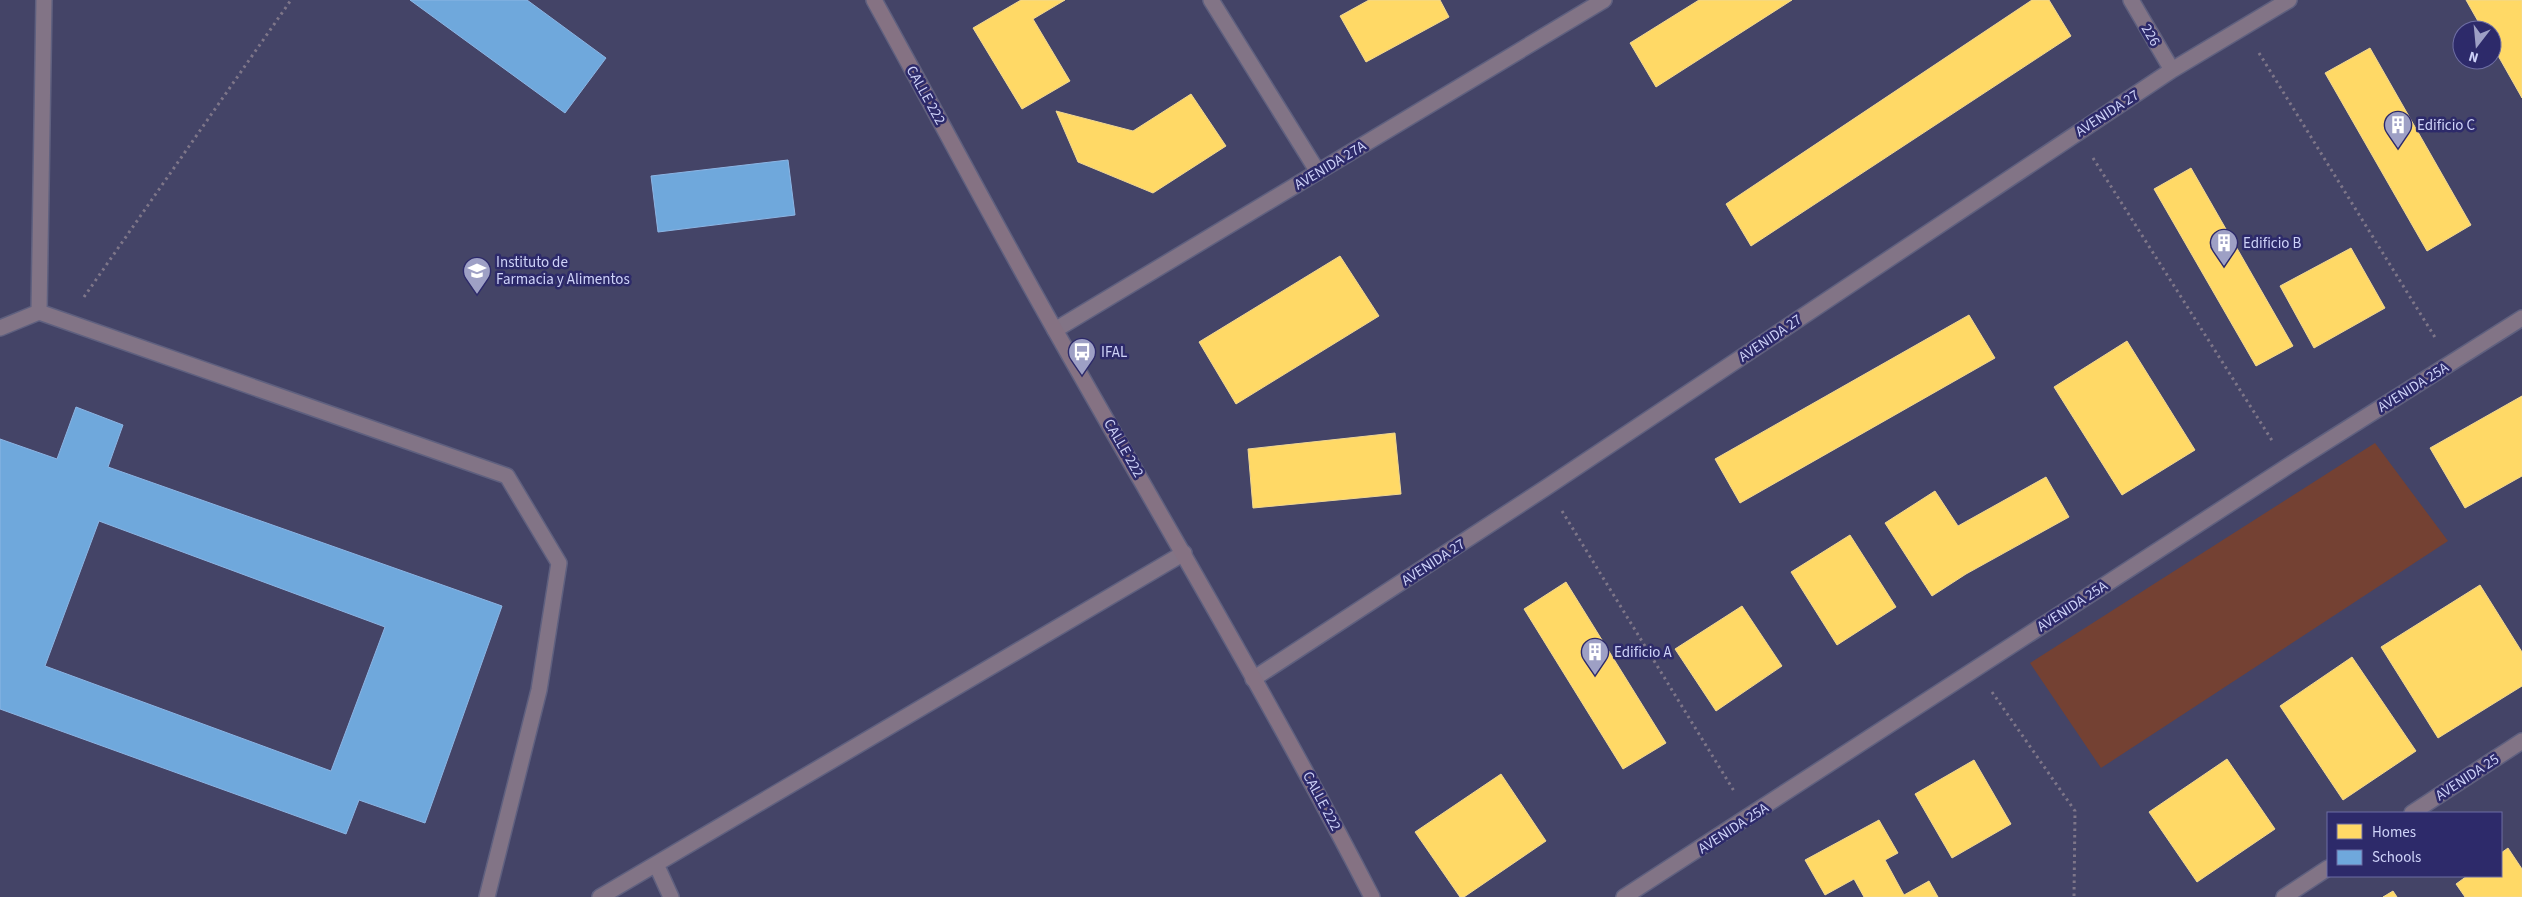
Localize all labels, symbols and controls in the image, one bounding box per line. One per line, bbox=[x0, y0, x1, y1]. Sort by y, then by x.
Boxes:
street label: 226 bbox=[2136, 20, 2165, 50]
north arrow bbox=[2452, 20, 2502, 70]
text: N bbox=[2466, 46, 2481, 67]
street label: CALLE 222 bbox=[901, 62, 950, 129]
street label: AVENIDA 27 bbox=[2071, 85, 2143, 142]
building icon: Edificio C bbox=[2383, 110, 2413, 149]
place label: Edificio C bbox=[2417, 115, 2476, 136]
street label: AVENIDA 27A bbox=[1290, 135, 1371, 195]
building icon: Edificio B bbox=[2209, 228, 2239, 267]
place label: Edificio B bbox=[2243, 233, 2302, 254]
place label: Instituto de Farmacia y Alimentos bbox=[496, 252, 630, 290]
school or university icon: Instituto de Farmacia y Alimentos bbox=[462, 256, 492, 295]
street label: AVENIDA 27 bbox=[1734, 309, 1806, 367]
bus stop icon: IFAL bbox=[1067, 337, 1097, 376]
place label: IFAL bbox=[1101, 342, 1127, 363]
street label: AVENIDA 25A bbox=[2374, 357, 2454, 418]
street label: CALLE 222 bbox=[1098, 415, 1149, 481]
street label: AVENIDA 27 bbox=[1397, 534, 1469, 591]
street label: AVENIDA 25A bbox=[2033, 575, 2112, 637]
building icon: Edificio A bbox=[1580, 637, 1610, 676]
place label: Edificio A bbox=[1614, 642, 1673, 663]
street label: AVENIDA 25 bbox=[2431, 749, 2503, 806]
street label: CALLE 222 bbox=[1297, 768, 1346, 835]
street label: AVENIDA 25A bbox=[1694, 797, 1773, 859]
legend bbox=[2327, 812, 2502, 877]
text: Homes bbox=[2372, 822, 2416, 843]
text: Schools bbox=[2372, 847, 2421, 868]

